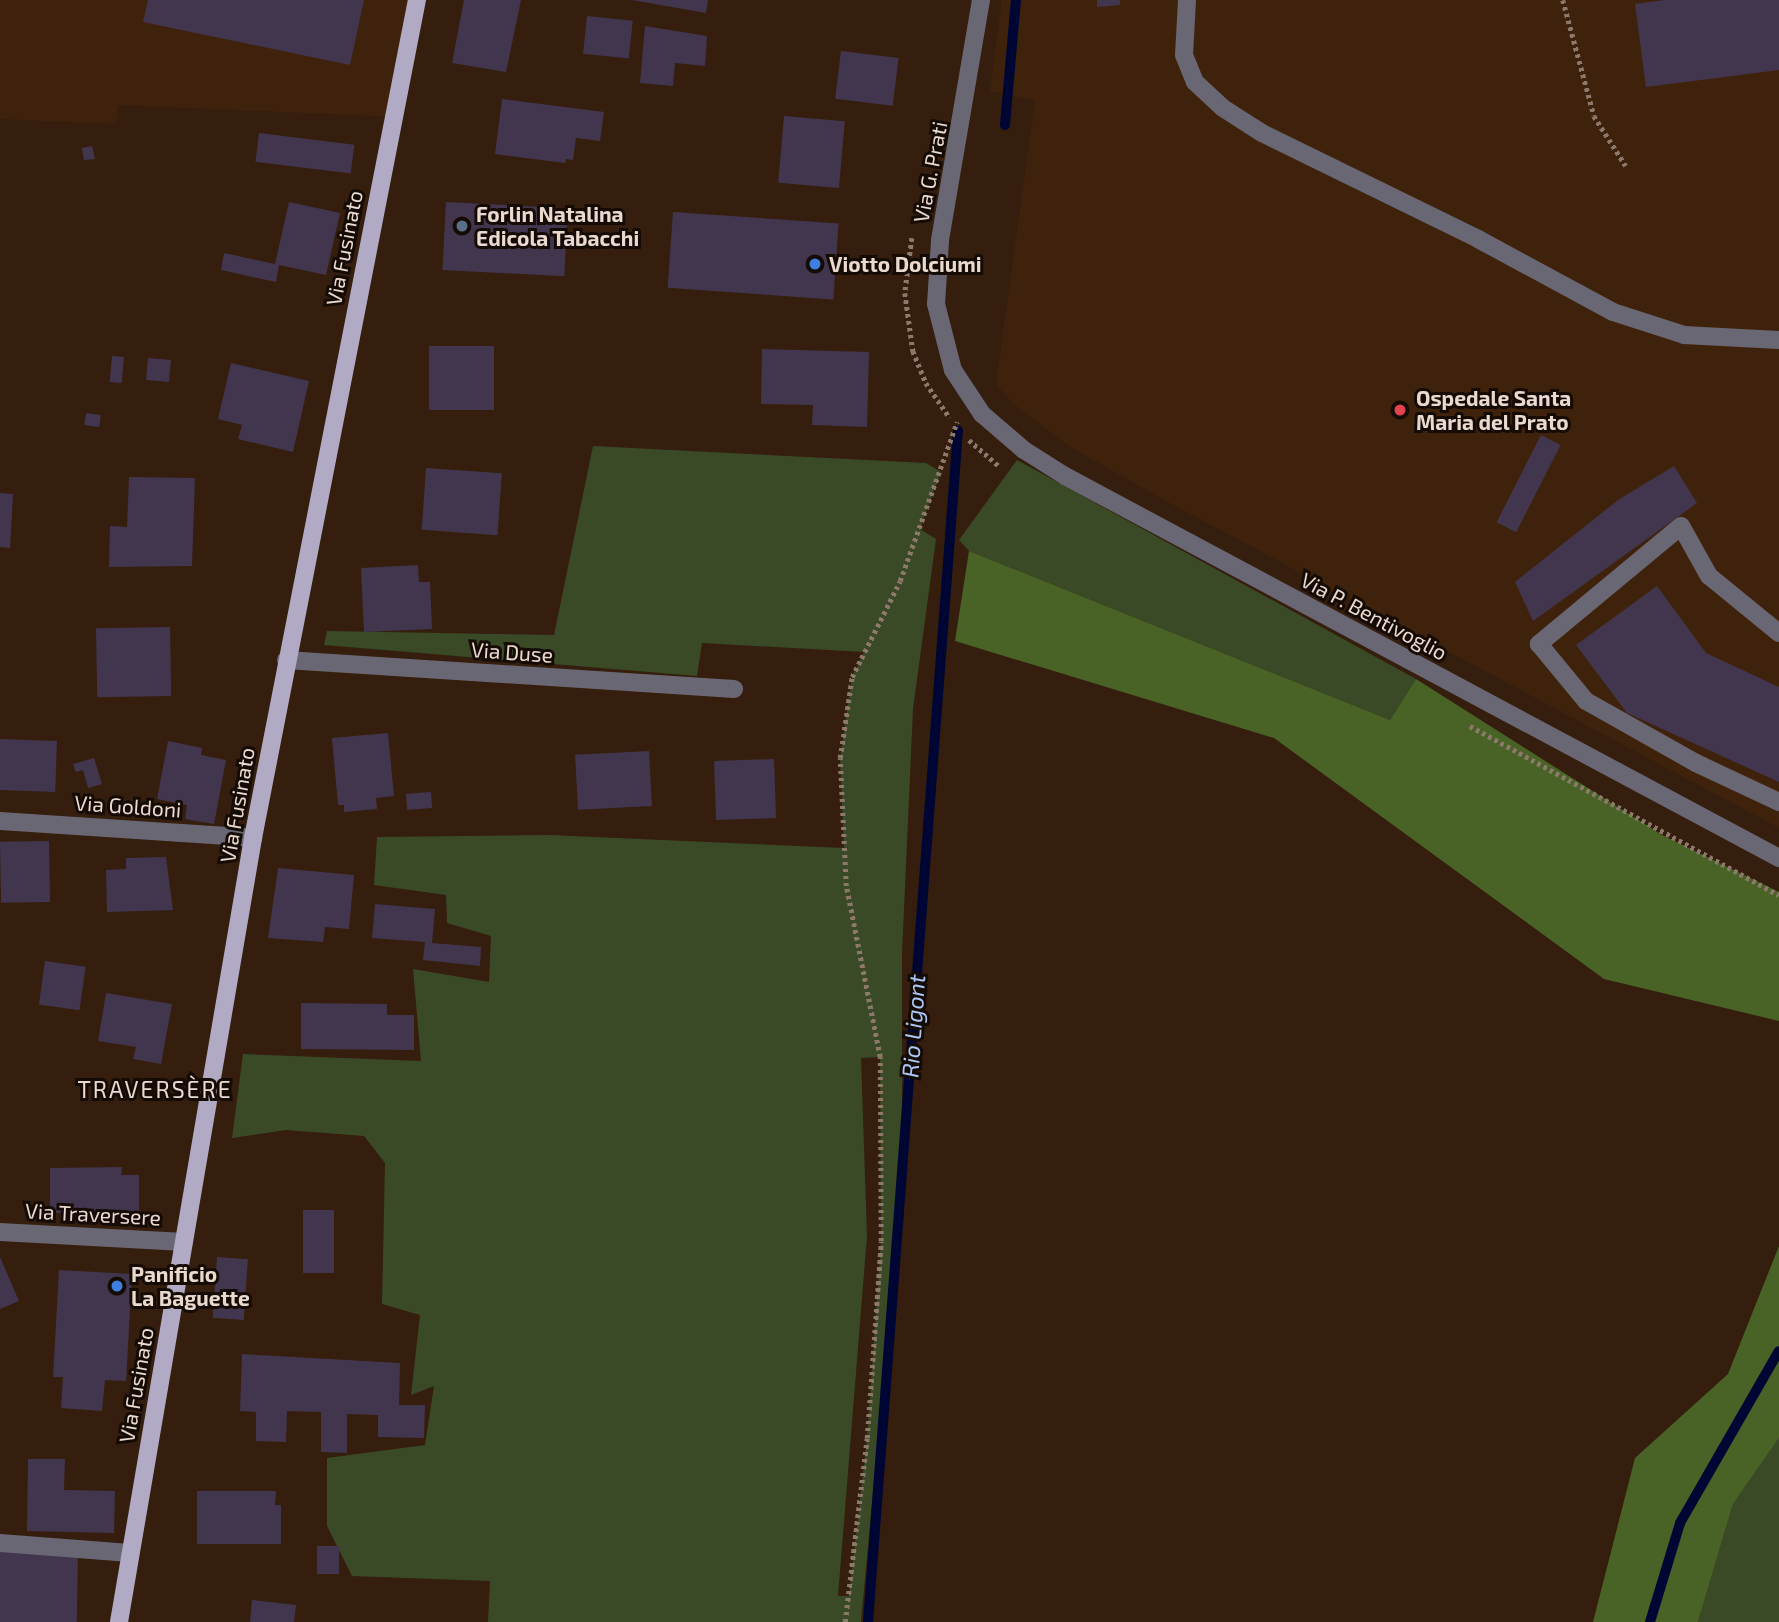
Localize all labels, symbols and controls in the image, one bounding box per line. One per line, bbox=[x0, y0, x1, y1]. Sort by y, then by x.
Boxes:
street label: Via G. Prati bbox=[908, 119, 952, 225]
street label: Via Fusinato bbox=[320, 188, 368, 308]
place label: Forlin Natalina Edicola Tabacchi bbox=[476, 201, 640, 251]
marker: Forlin Natalina Edicola Tabacchi bbox=[454, 218, 470, 234]
place label: Viotto Dolciumi bbox=[829, 251, 982, 277]
marker: Viotto Dolciumi bbox=[807, 256, 823, 272]
place label: Ospedale Santa Maria del Prato bbox=[1416, 385, 1571, 435]
marker: Ospedale Santa Maria del Prato bbox=[1390, 400, 1410, 420]
street label: Via P. Bentivoglio bbox=[1296, 567, 1452, 665]
street label: Via Duse bbox=[470, 637, 554, 667]
street label: Via Fusinato bbox=[214, 745, 260, 865]
street label: Via Goldoni bbox=[74, 790, 182, 822]
water label: Rio Ligont bbox=[896, 973, 930, 1079]
district label: TRAVERSÈRE bbox=[79, 1075, 231, 1103]
street label: Via Traversere bbox=[24, 1198, 162, 1230]
place label: Panificio La Baguette bbox=[131, 1261, 250, 1311]
marker: Panificio La Baguette bbox=[109, 1278, 125, 1294]
street label: Via Fusinato bbox=[113, 1325, 159, 1445]

